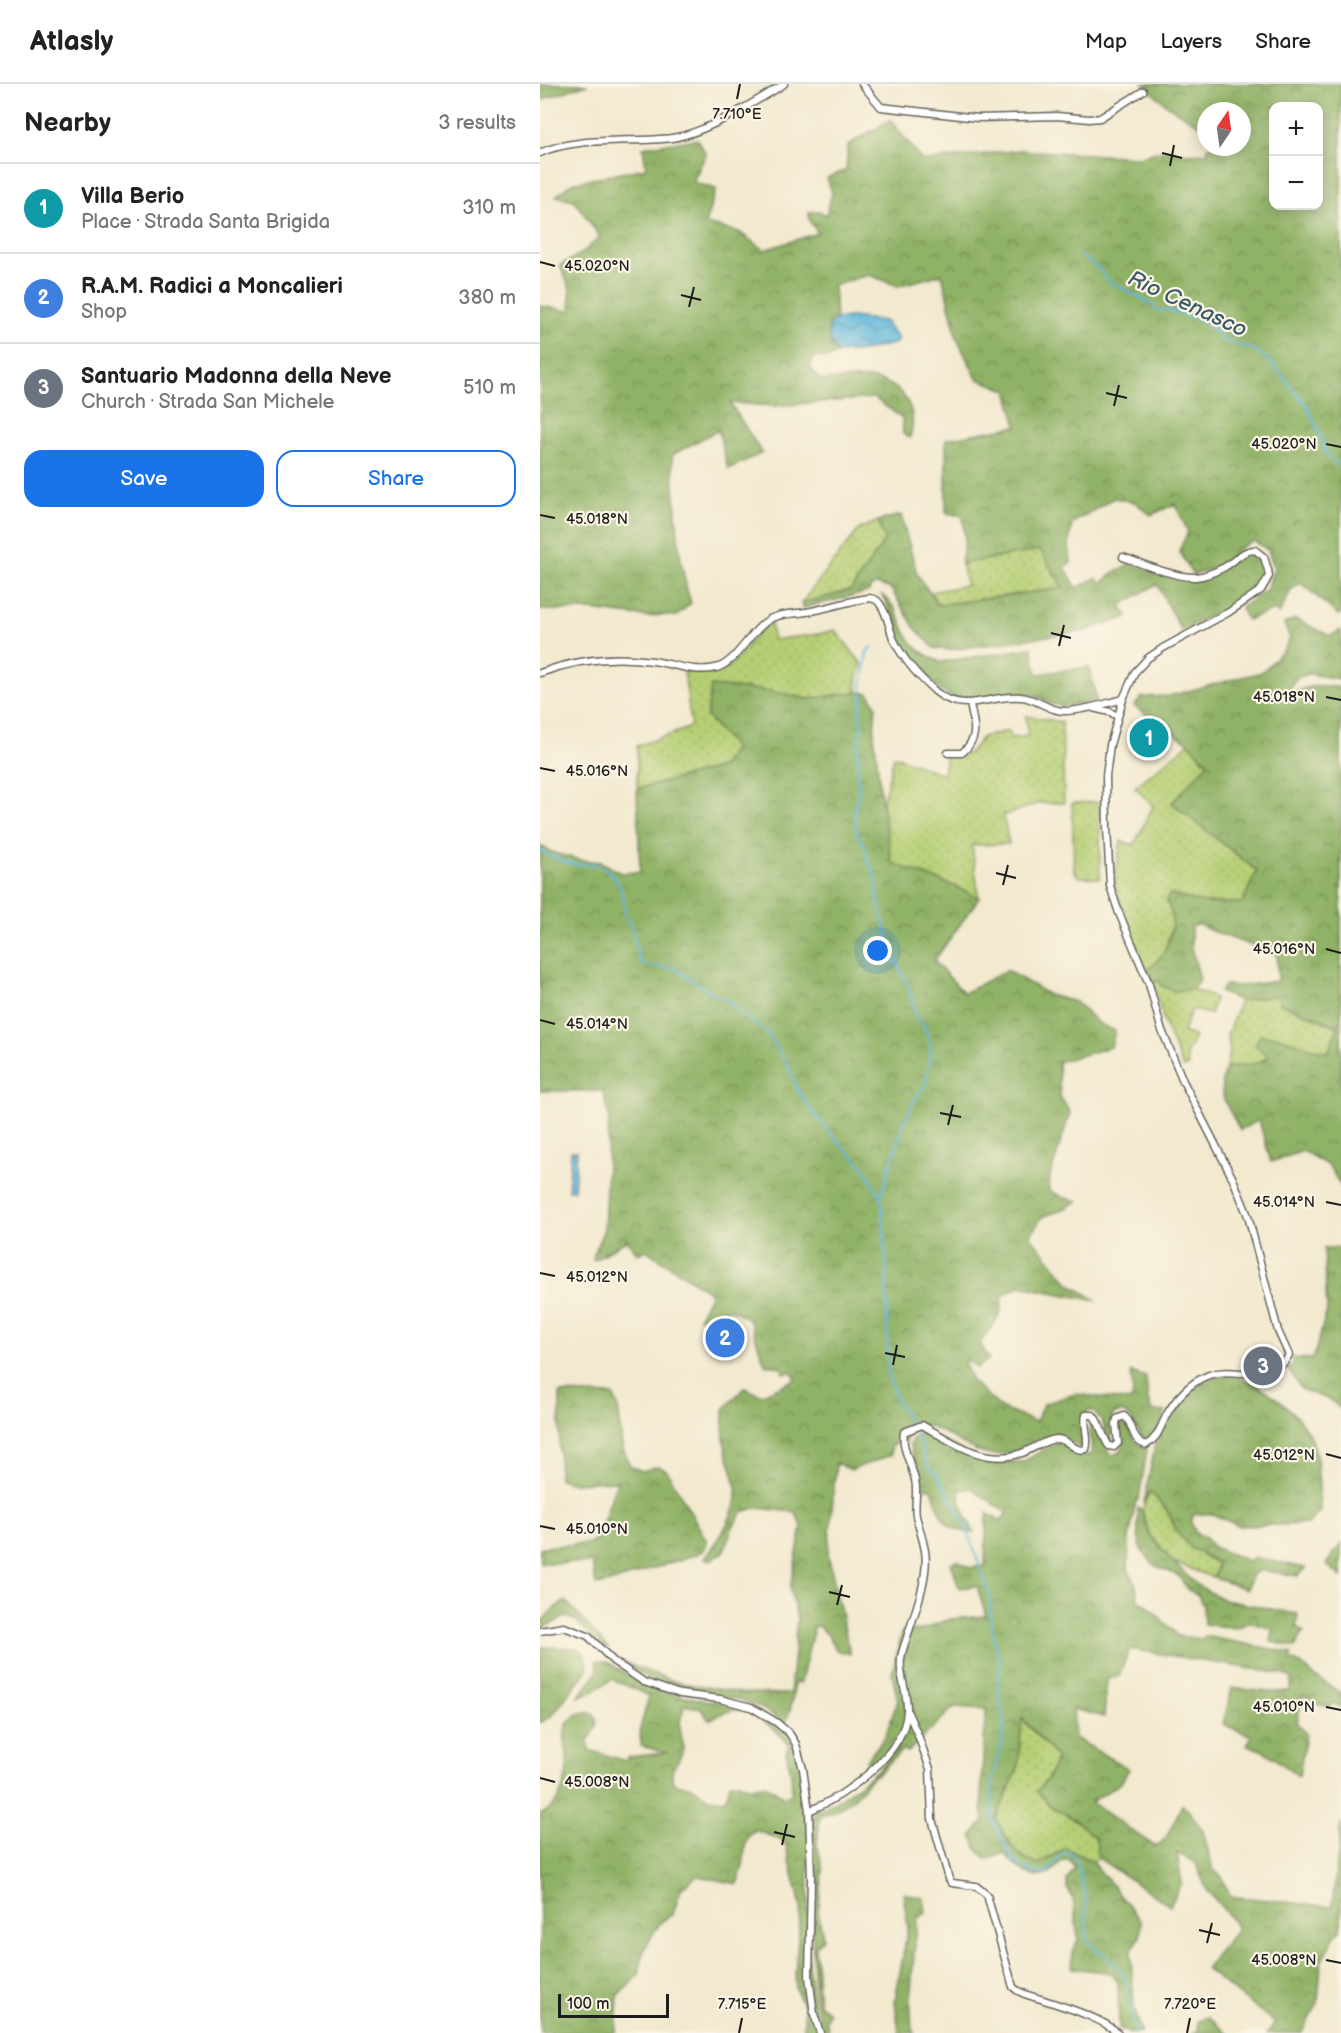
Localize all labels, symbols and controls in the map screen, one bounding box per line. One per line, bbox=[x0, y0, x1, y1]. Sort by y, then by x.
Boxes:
text: Atlasly bbox=[30, 25, 113, 58]
text: Map bbox=[1085, 29, 1127, 54]
text: Layers bbox=[1160, 29, 1222, 54]
text: Share bbox=[1255, 29, 1311, 54]
north arrow bbox=[1197, 102, 1251, 156]
map controls bbox=[1269, 102, 1323, 210]
button: + bbox=[1269, 102, 1323, 156]
text: 7.710°E bbox=[712, 105, 762, 124]
text: Nearby bbox=[24, 108, 111, 139]
text: 3 results bbox=[438, 111, 516, 135]
button: − bbox=[1269, 156, 1323, 210]
text: Villa Berio bbox=[81, 183, 184, 210]
text: 1 bbox=[39, 196, 48, 220]
text: 310 m bbox=[462, 196, 516, 220]
text: Place · Strada Santa Brigida bbox=[81, 210, 330, 234]
text: 45.020°N bbox=[564, 257, 630, 276]
water label: Rio Cenasco bbox=[1124, 265, 1251, 344]
text: R.A.M. Radici a Moncalieri bbox=[81, 273, 343, 300]
text: 2 bbox=[38, 286, 49, 310]
text: 380 m bbox=[458, 286, 516, 310]
text: Shop bbox=[81, 300, 127, 324]
text: Santuario Madonna della Neve bbox=[81, 363, 391, 390]
text: 3 bbox=[38, 376, 49, 400]
text: 510 m bbox=[463, 376, 516, 400]
text: Church · Strada San Michele bbox=[81, 390, 334, 414]
text: 45.020°N bbox=[1251, 435, 1317, 454]
button: Save bbox=[24, 450, 264, 507]
button: Share bbox=[276, 450, 516, 507]
text: 45.018°N bbox=[566, 510, 628, 529]
text: 45.018°N bbox=[1253, 688, 1315, 707]
pin: 1 bbox=[1130, 716, 1168, 760]
text: 45.016°N bbox=[566, 762, 628, 781]
your location bbox=[863, 936, 892, 965]
text: 45.016°N bbox=[1253, 940, 1315, 959]
text: 45.014°N bbox=[566, 1015, 628, 1034]
text: 45.014°N bbox=[1253, 1193, 1315, 1212]
text: 45.012°N bbox=[566, 1268, 628, 1287]
pin: 2 bbox=[706, 1316, 744, 1360]
pin: 3 bbox=[1244, 1344, 1282, 1388]
text: 45.012°N bbox=[1253, 1446, 1315, 1465]
text: 45.010°N bbox=[566, 1520, 628, 1539]
text: 45.010°N bbox=[1253, 1698, 1315, 1717]
text: 45.008°N bbox=[564, 1773, 630, 1792]
text: 45.008°N bbox=[1251, 1951, 1317, 1970]
scale bar bbox=[558, 1991, 669, 2018]
text: 100 m bbox=[567, 1995, 610, 2014]
text: 7.715°E bbox=[718, 1995, 766, 2014]
text: 7.720°E bbox=[1164, 1995, 1216, 2014]

